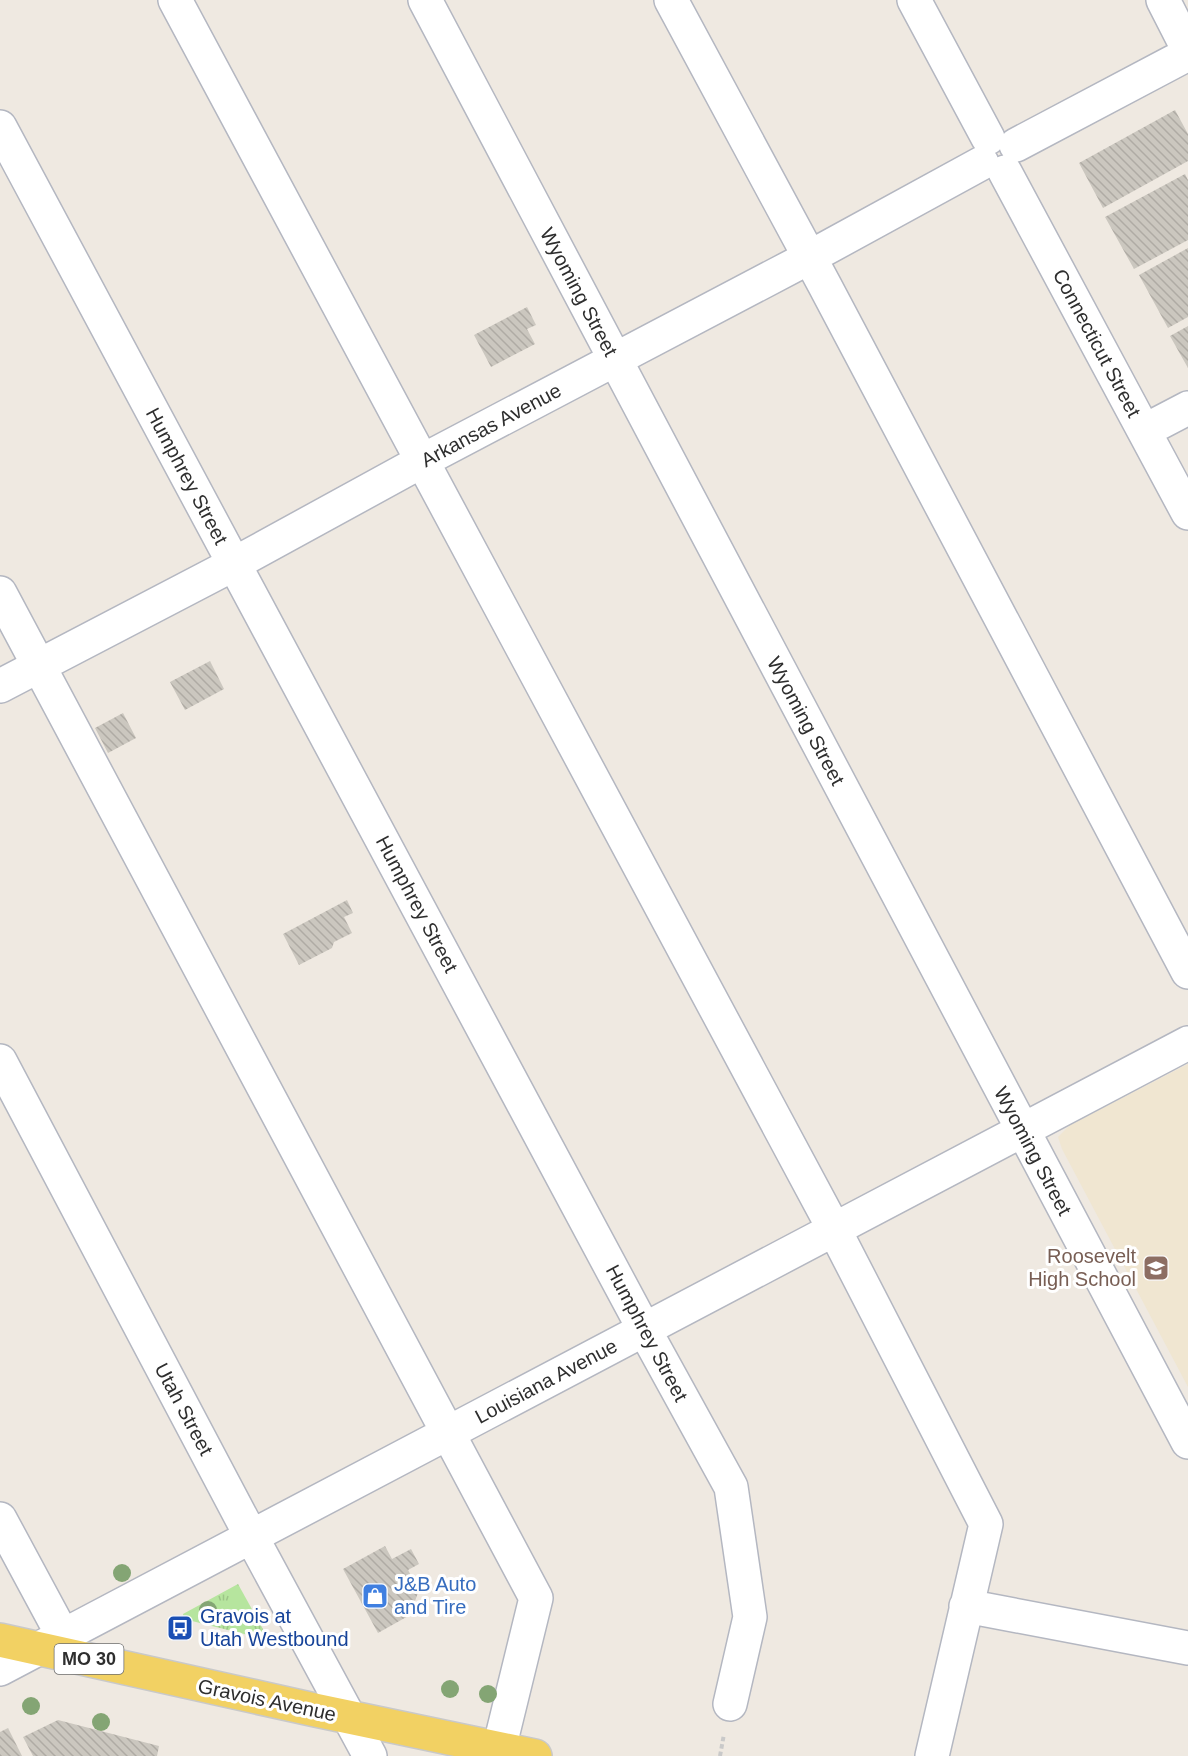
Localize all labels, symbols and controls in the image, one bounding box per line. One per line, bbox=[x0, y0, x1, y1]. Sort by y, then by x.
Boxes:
street label: Wyoming Street bbox=[536, 224, 622, 360]
street label: Connecticut Street bbox=[1049, 265, 1146, 421]
street label: Arkansas Avenue bbox=[417, 379, 565, 471]
street label: Humphrey Street bbox=[142, 404, 232, 548]
street label: Wyoming Street bbox=[763, 653, 849, 789]
street label: Humphrey Street bbox=[372, 832, 462, 976]
street label: Wyoming Street bbox=[990, 1083, 1076, 1219]
place label: Roosevelt High School bbox=[1028, 1245, 1136, 1290]
school or university icon: Roosevelt High School bbox=[1141, 1253, 1171, 1283]
street label: Humphrey Street bbox=[602, 1261, 692, 1405]
street label: Louisiana Avenue bbox=[471, 1334, 621, 1428]
street label: Utah Street bbox=[151, 1359, 218, 1459]
place label: J&B Auto and Tire bbox=[394, 1573, 476, 1618]
shop icon: J&B Auto and Tire bbox=[360, 1581, 390, 1611]
place label: Gravois at Utah Westbound bbox=[200, 1605, 349, 1650]
bus stop icon: Gravois at Utah Westbound bbox=[165, 1613, 195, 1643]
road number: MO 30 bbox=[54, 1644, 124, 1674]
street label: Gravois Avenue bbox=[196, 1675, 338, 1725]

